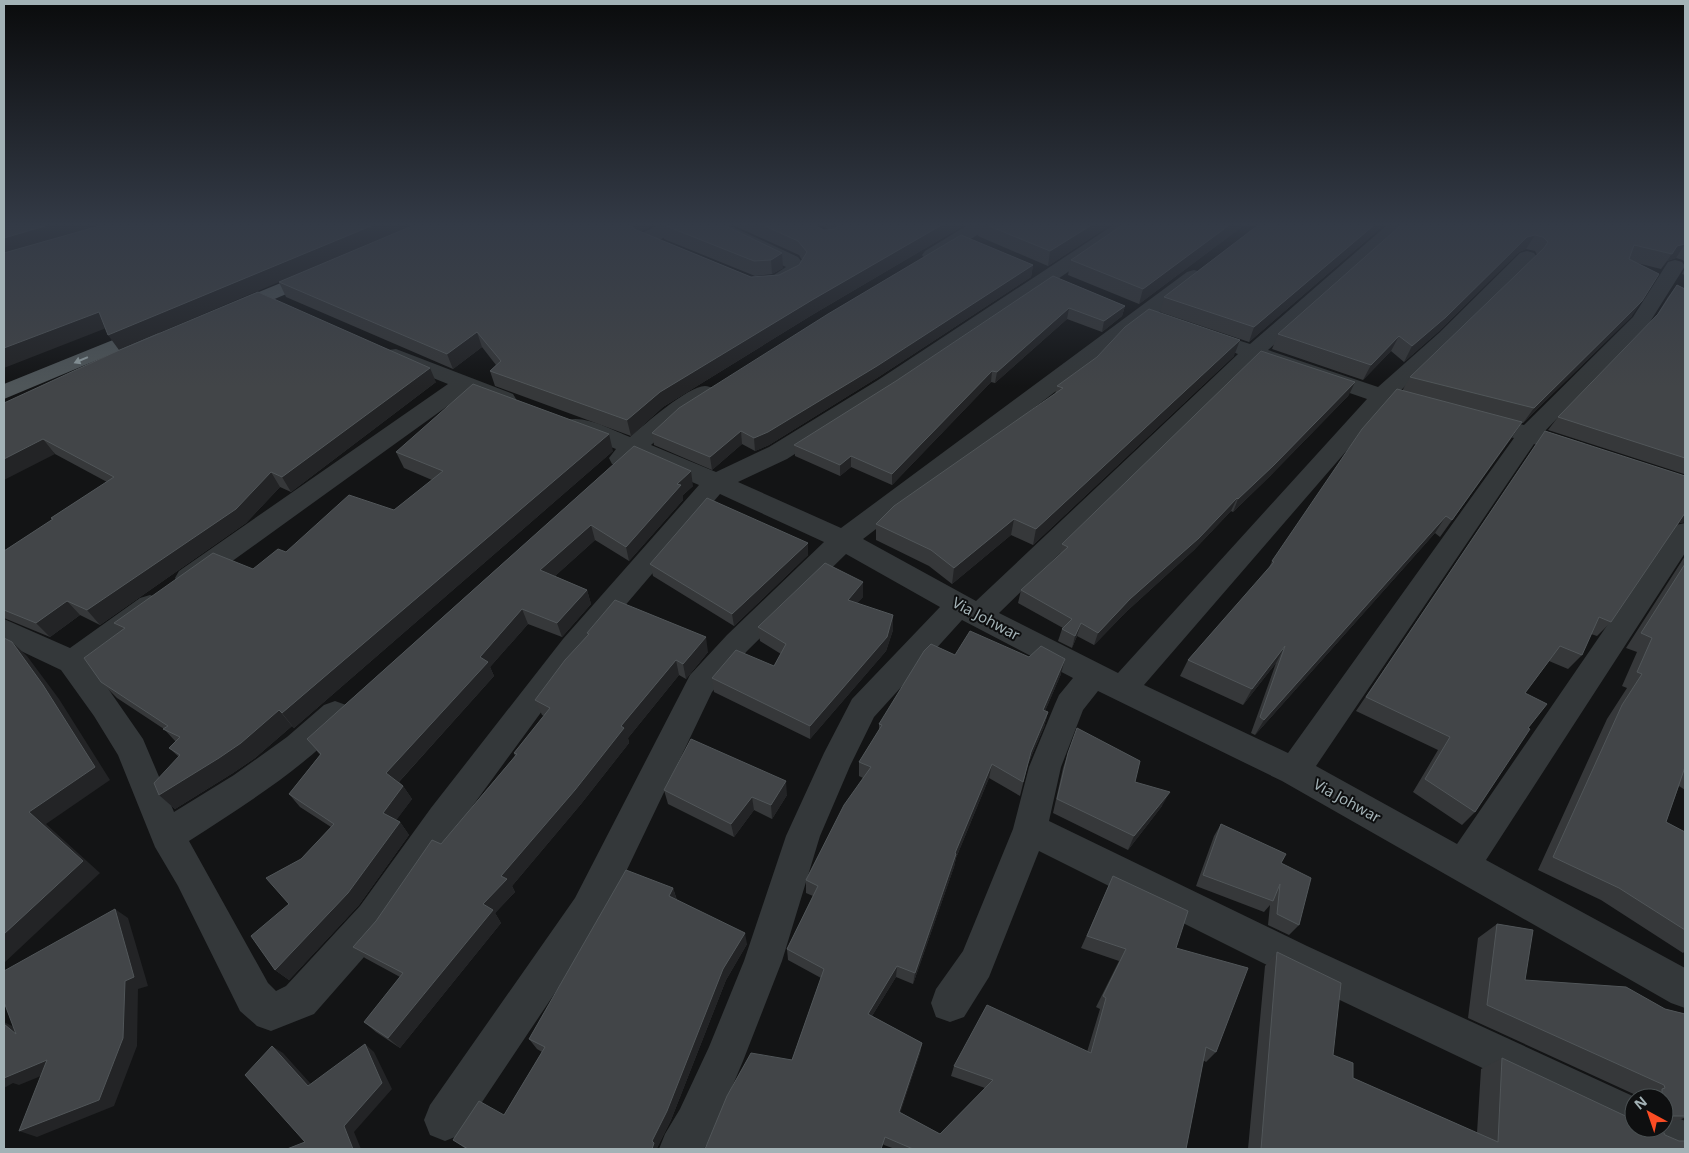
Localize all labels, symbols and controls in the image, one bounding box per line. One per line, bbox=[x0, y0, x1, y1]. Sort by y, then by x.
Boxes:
one-way arrow bbox=[74, 356, 89, 364]
street label: Via Johwar bbox=[949, 592, 1024, 644]
street label: Via Johwar bbox=[1310, 773, 1385, 827]
north arrow bbox=[1624, 1088, 1674, 1138]
text: N bbox=[1630, 1092, 1651, 1114]

